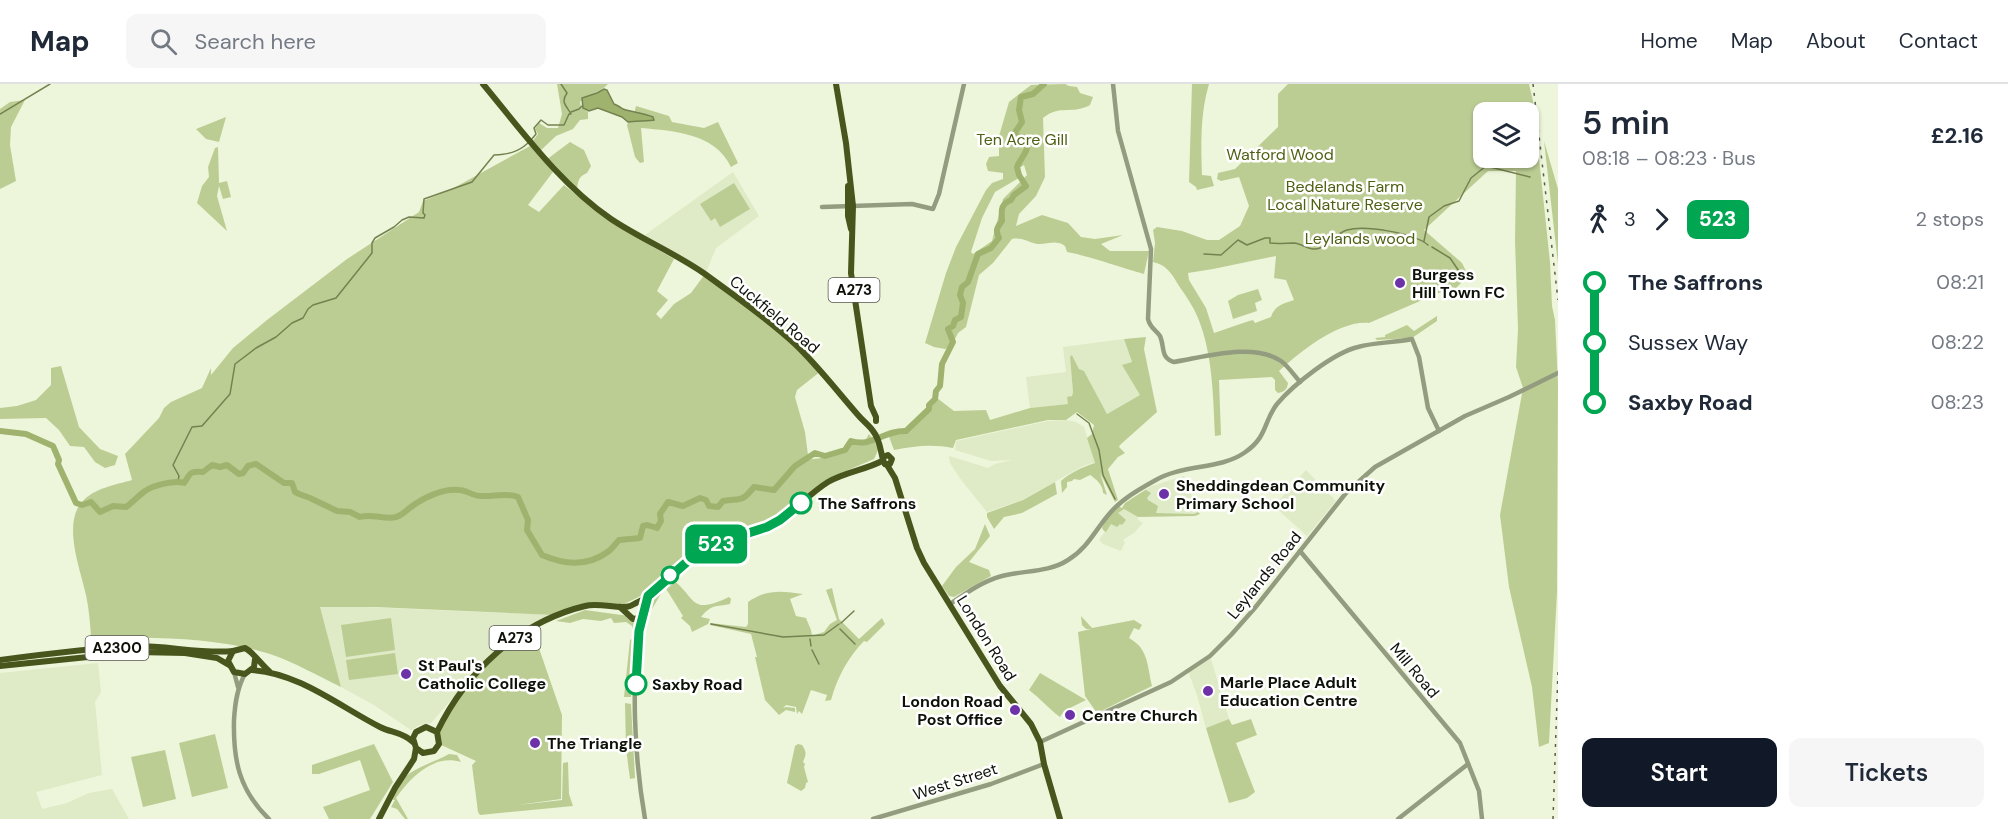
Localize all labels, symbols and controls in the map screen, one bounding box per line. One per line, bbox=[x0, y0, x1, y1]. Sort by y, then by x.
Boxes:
search box bbox=[126, 14, 546, 68]
text: Map bbox=[30, 23, 90, 60]
icon: search bbox=[147, 25, 180, 58]
text: Search here bbox=[195, 27, 316, 56]
text: Home bbox=[1640, 27, 1698, 55]
text: Map bbox=[1731, 27, 1773, 55]
text: About bbox=[1806, 27, 1866, 55]
text: Contact bbox=[1899, 27, 1978, 55]
text: 5 min bbox=[1582, 101, 1670, 144]
map controls bbox=[1473, 102, 1539, 168]
button: layers bbox=[1473, 102, 1539, 168]
text: £2.16 bbox=[1931, 121, 1984, 150]
park label: Ten Acre Gill bbox=[976, 129, 1068, 150]
park label: Watford Wood bbox=[1226, 144, 1334, 165]
text: 08:18 – 08:23 · Bus bbox=[1582, 145, 1756, 171]
park label: Bedelands Farm Local Nature Reserve bbox=[1267, 176, 1423, 215]
icon: walk bbox=[1582, 203, 1615, 236]
icon: forward bbox=[1645, 203, 1678, 236]
text: 523 bbox=[1699, 205, 1737, 233]
text: 3 bbox=[1624, 206, 1636, 232]
text: 2 stops bbox=[1916, 206, 1984, 232]
park label: Leylands wood bbox=[1305, 228, 1415, 249]
place label: Burgess Hill Town FC bbox=[1412, 264, 1505, 303]
text: The Saffrons bbox=[1628, 268, 1763, 297]
text: 08:21 bbox=[1936, 269, 1984, 295]
street label: Cuckfield Road bbox=[725, 271, 824, 358]
marker: Burgess Hill Town FC bbox=[1393, 276, 1407, 290]
road number: A273 bbox=[828, 278, 880, 302]
text: Sussex Way bbox=[1628, 328, 1748, 357]
text: 08:22 bbox=[1931, 329, 1984, 355]
text: Saxby Road bbox=[1628, 388, 1753, 417]
text: 08:23 bbox=[1931, 389, 1984, 415]
place label: Sheddingdean Community Primary School bbox=[1176, 475, 1385, 514]
marker: Sheddingdean Community Primary School bbox=[1157, 487, 1171, 501]
marker: The Saffrons bbox=[790, 492, 812, 514]
place label: The Saffrons bbox=[818, 493, 916, 514]
line badge: 523 bbox=[682, 524, 750, 564]
street label: Leylands Road bbox=[1223, 527, 1306, 623]
text: 523 bbox=[697, 530, 735, 558]
unlabelled marker bbox=[661, 566, 679, 584]
street label: London Road bbox=[952, 592, 1021, 685]
road number: A273 bbox=[490, 626, 540, 650]
road number: A2300 bbox=[86, 636, 148, 660]
street label: Mill Road bbox=[1385, 638, 1444, 702]
place label: St Paul's Catholic College bbox=[418, 655, 546, 694]
marker: St Paul's Catholic College bbox=[399, 667, 413, 681]
place label: Marle Place Adult Education Centre bbox=[1220, 672, 1358, 711]
marker: Saxby Road bbox=[625, 673, 647, 695]
place label: Saxby Road bbox=[652, 674, 743, 695]
marker: Marle Place Adult Education Centre bbox=[1201, 684, 1215, 698]
place label: London Road Post Office bbox=[902, 691, 1003, 730]
marker: London Road Post Office bbox=[1008, 703, 1022, 717]
place label: Centre Church bbox=[1082, 705, 1198, 726]
marker: Centre Church bbox=[1063, 708, 1077, 722]
place label: The Triangle bbox=[547, 733, 642, 754]
marker: The Triangle bbox=[528, 736, 542, 750]
button: Start bbox=[1582, 738, 1777, 807]
button: Tickets bbox=[1789, 738, 1984, 807]
street label: West Street bbox=[910, 758, 1000, 805]

